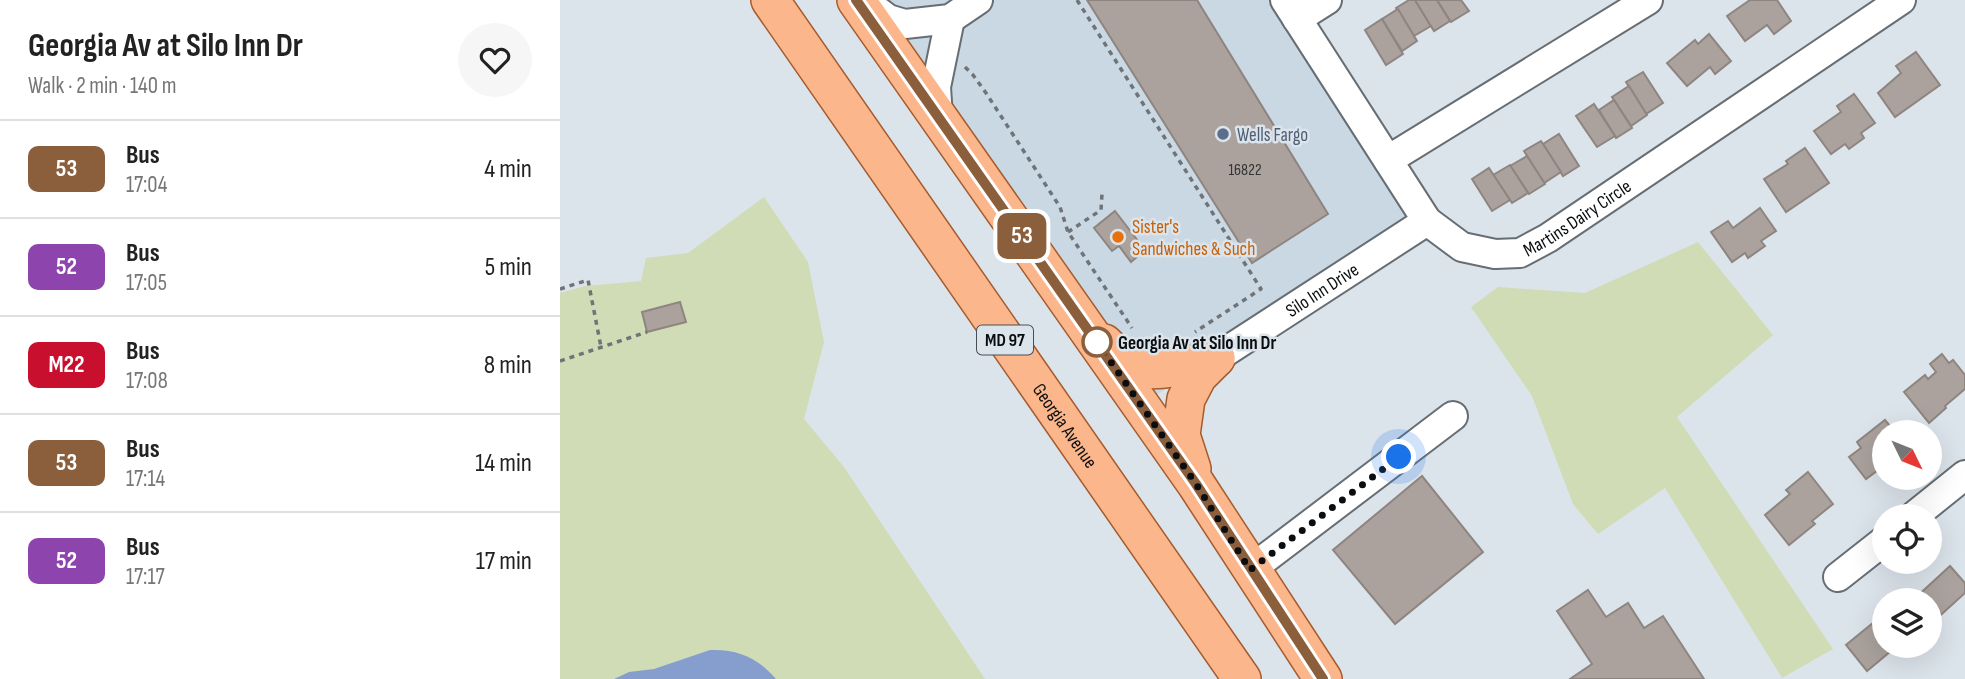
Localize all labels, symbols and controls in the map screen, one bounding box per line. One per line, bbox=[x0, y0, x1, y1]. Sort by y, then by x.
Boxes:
button: heart bbox=[458, 23, 532, 97]
text: Georgia Av at Silo Inn Dr bbox=[28, 26, 303, 66]
text: Walk · 2 min · 140 m bbox=[28, 72, 176, 100]
place label: Wells Fargo bbox=[1237, 124, 1308, 147]
marker: Wells Fargo bbox=[1215, 126, 1231, 142]
text: Bus bbox=[126, 140, 160, 171]
text: 53 bbox=[56, 154, 77, 183]
text: 4 min bbox=[484, 154, 532, 185]
house number: 16822 bbox=[1228, 161, 1262, 180]
text: 17:04 bbox=[126, 171, 167, 199]
street label: Martins Dairy Circle bbox=[1519, 175, 1636, 262]
line badge: 53 bbox=[990, 213, 1054, 259]
place label: Sister's Sandwiches & Such bbox=[1132, 216, 1255, 261]
text: 53 bbox=[1011, 221, 1033, 250]
marker: Sister's Sandwiches & Such bbox=[1110, 229, 1126, 245]
text: Bus bbox=[126, 238, 160, 269]
text: 52 bbox=[56, 252, 77, 281]
text: 5 min bbox=[485, 252, 532, 283]
street label: Silo Inn Drive bbox=[1282, 259, 1363, 323]
text: 17:05 bbox=[126, 269, 167, 297]
road number: MD 97 bbox=[977, 326, 1033, 354]
marker: Georgia Av at Silo Inn Dr bbox=[1082, 327, 1112, 357]
place label: Georgia Av at Silo Inn Dr bbox=[1118, 332, 1276, 355]
text: Bus bbox=[126, 336, 160, 367]
text: M22 bbox=[48, 350, 85, 379]
text: 8 min bbox=[484, 350, 532, 381]
text: 17:08 bbox=[126, 367, 168, 395]
street label: Georgia Avenue bbox=[1027, 379, 1102, 473]
north arrow bbox=[1872, 420, 1942, 490]
map controls bbox=[1872, 420, 1942, 658]
text: Bus bbox=[126, 434, 160, 465]
your location bbox=[1381, 439, 1416, 474]
text: 53 bbox=[56, 448, 77, 477]
text: 14 min bbox=[475, 448, 532, 479]
text: 17:14 bbox=[126, 465, 165, 493]
button: locate bbox=[1872, 504, 1942, 574]
text: Bus bbox=[126, 532, 160, 563]
text: 52 bbox=[56, 546, 77, 575]
text: 17 min bbox=[476, 546, 532, 577]
text: 17:17 bbox=[126, 563, 165, 591]
button: layers bbox=[1872, 588, 1942, 658]

